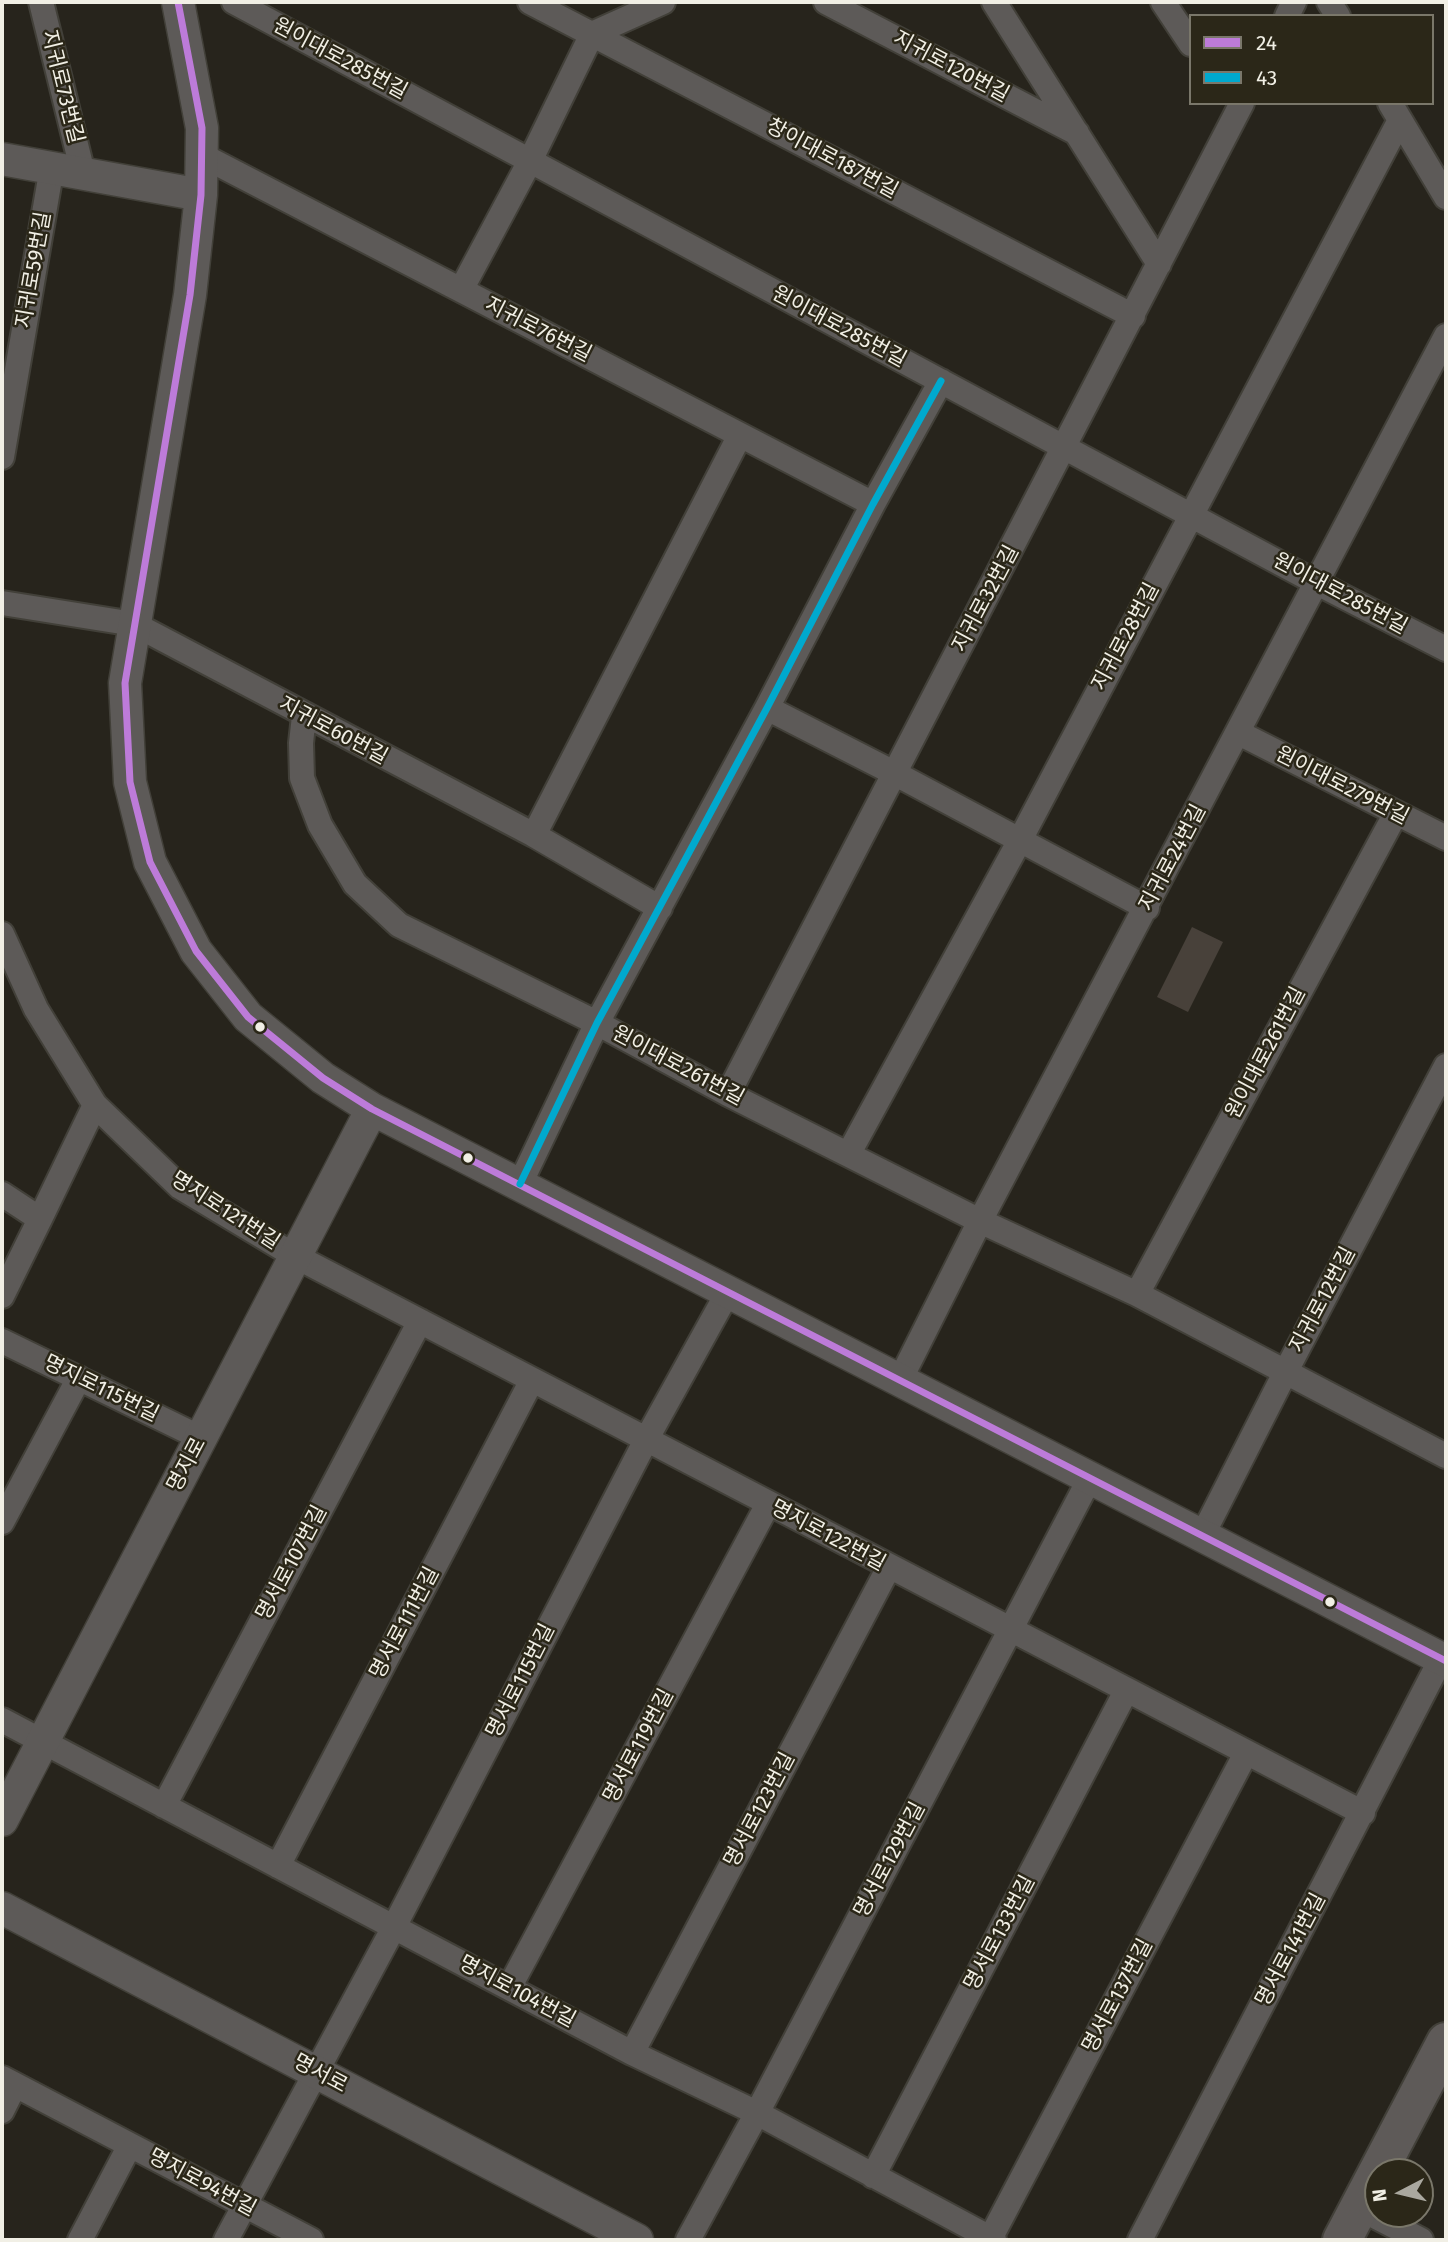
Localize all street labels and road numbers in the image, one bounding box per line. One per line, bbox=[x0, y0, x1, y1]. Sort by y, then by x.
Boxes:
street label: 원이대로285번길 bbox=[269, 13, 411, 105]
street label: 지귀로120번길 bbox=[889, 26, 1013, 108]
street label: 지귀로73번길 bbox=[36, 28, 88, 146]
street label: 창이대로187번길 bbox=[762, 114, 902, 204]
street label: 지귀로59번길 bbox=[11, 210, 57, 330]
street label: 원이대로285번길 bbox=[768, 281, 910, 373]
street label: 지귀로76번길 bbox=[480, 292, 596, 368]
street label: 지귀로32번길 bbox=[947, 541, 1025, 657]
street label: 원이대로285번길 bbox=[1269, 548, 1411, 640]
street label: 지귀로28번길 bbox=[1087, 579, 1165, 695]
street label: 지귀로60번길 bbox=[274, 692, 392, 770]
street label: 원이대로279번길 bbox=[1271, 742, 1413, 830]
street label: 지귀로24번길 bbox=[1134, 800, 1212, 916]
street label: 원이대로261번길 bbox=[1221, 983, 1311, 1123]
street label: 원이대로261번길 bbox=[608, 1021, 748, 1111]
street label: 명지로121번길 bbox=[166, 1166, 284, 1256]
street label: 지귀로12번길 bbox=[1285, 1243, 1361, 1357]
street label: 명지로115번길 bbox=[39, 1350, 163, 1428]
street label: 명지로 bbox=[162, 1433, 212, 1497]
street label: 명지로122번길 bbox=[766, 1495, 890, 1577]
street label: 명서로107번길 bbox=[251, 1501, 333, 1625]
street label: 명서로111번길 bbox=[365, 1563, 445, 1683]
street label: 명서로115번길 bbox=[481, 1620, 561, 1742]
street label: 명서로119번길 bbox=[598, 1685, 680, 1807]
street label: 명서로123번길 bbox=[719, 1748, 801, 1872]
street label: 명서로129번길 bbox=[849, 1798, 931, 1922]
street label: 명서로133번길 bbox=[959, 1871, 1041, 1995]
street label: 명서로141번길 bbox=[1251, 1889, 1331, 2011]
street label: 명서로137번길 bbox=[1077, 1935, 1159, 2057]
street label: 명지로104번길 bbox=[454, 1951, 580, 2033]
street label: 명서로 bbox=[288, 2049, 352, 2099]
street label: 명지로94번길 bbox=[144, 2144, 260, 2222]

